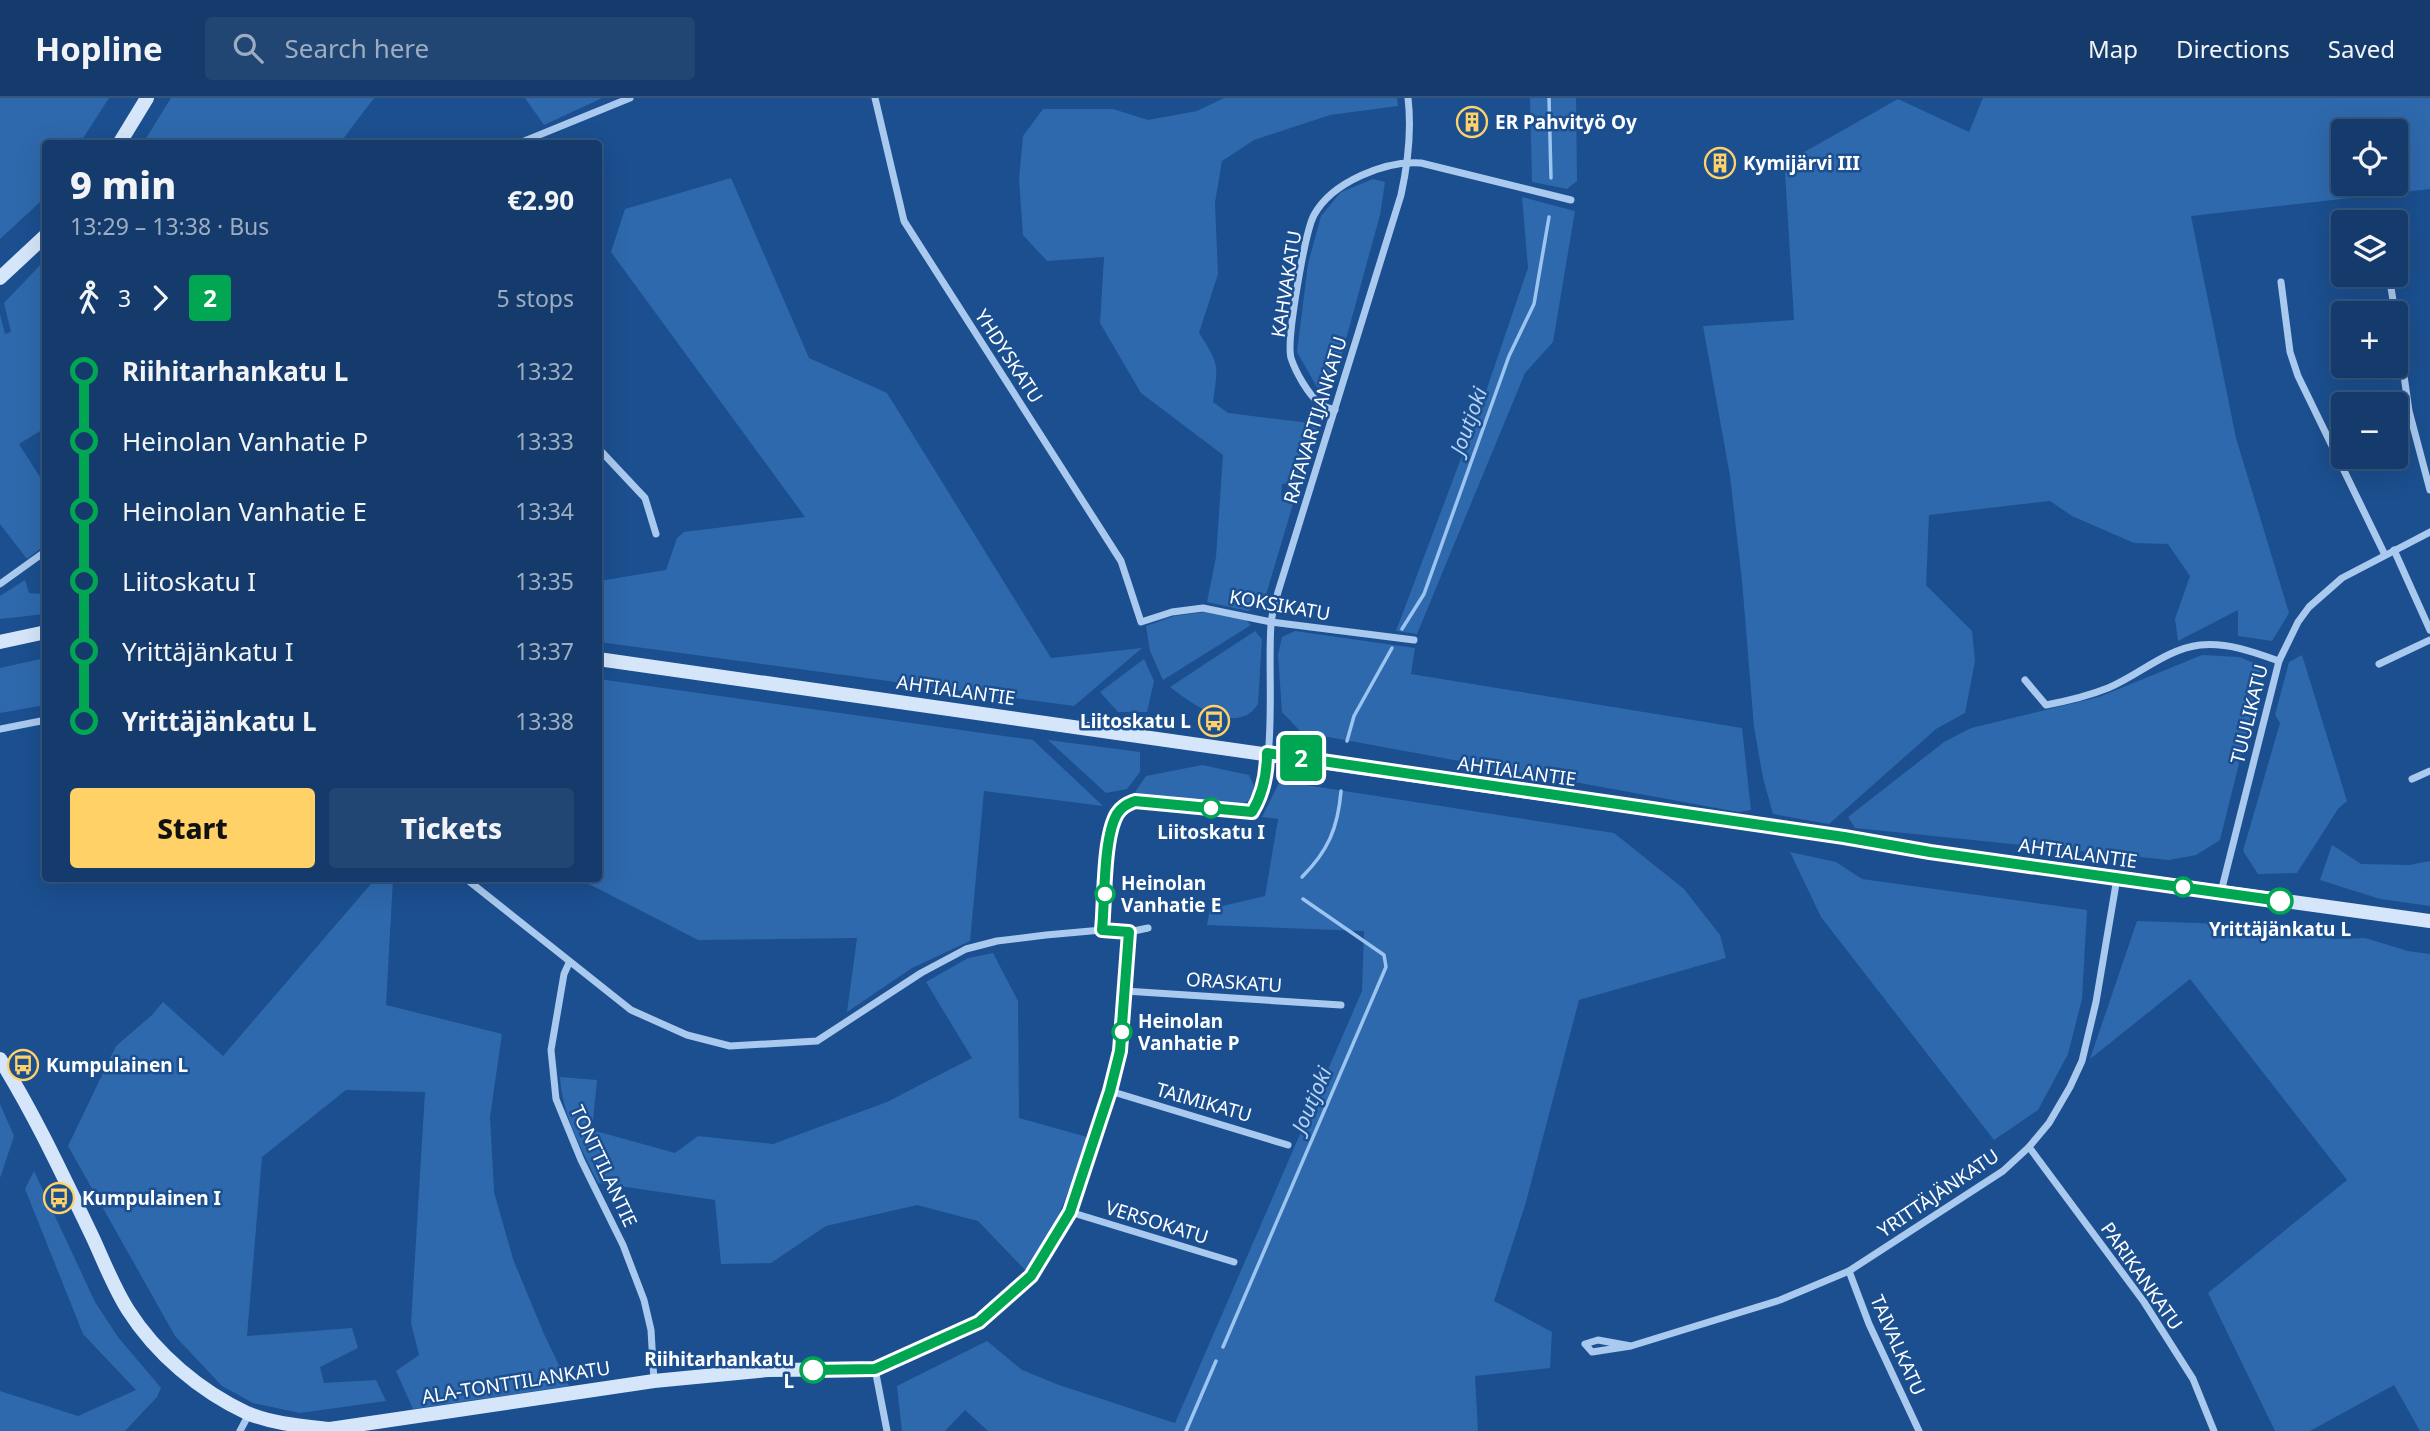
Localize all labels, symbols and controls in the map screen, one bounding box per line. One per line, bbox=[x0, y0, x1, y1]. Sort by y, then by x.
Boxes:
search box bbox=[205, 17, 695, 80]
text: Hopline bbox=[35, 26, 163, 71]
icon: search bbox=[229, 29, 267, 67]
text: Search here bbox=[285, 30, 429, 66]
text: Map bbox=[2088, 32, 2138, 65]
text: Directions bbox=[2176, 32, 2290, 65]
text: Saved bbox=[2328, 32, 2395, 65]
building icon: ER Pahvityö Oy bbox=[1455, 105, 1489, 139]
place label: ER Pahvityö Oy bbox=[1495, 109, 1637, 135]
map controls bbox=[2331, 119, 2408, 469]
button: locate bbox=[2331, 119, 2408, 196]
building icon: Kymijärvi III bbox=[1703, 146, 1737, 180]
place label: Kymijärvi III bbox=[1743, 150, 1860, 176]
text: 9 min bbox=[70, 158, 176, 210]
text: €2.90 bbox=[507, 182, 574, 218]
text: 13:29 – 13:38 · Bus bbox=[70, 210, 269, 242]
button: layers bbox=[2331, 210, 2408, 287]
street label: KAHVAKATU bbox=[1265, 229, 1307, 339]
icon: walk bbox=[70, 279, 108, 317]
icon: forward bbox=[141, 279, 179, 317]
text: 2 bbox=[203, 281, 217, 314]
text: 3 bbox=[118, 282, 131, 314]
text: 5 stops bbox=[496, 282, 574, 314]
button: + bbox=[2331, 301, 2408, 378]
street label: YHDYSKATU bbox=[969, 304, 1049, 408]
street label: RATAVARTIJANKATU bbox=[1277, 333, 1353, 507]
text: Riihitarhankatu L bbox=[122, 353, 348, 389]
text: 13:32 bbox=[515, 355, 574, 387]
water label: Joutjoki bbox=[1442, 383, 1493, 462]
button: − bbox=[2331, 392, 2408, 469]
text: Heinolan Vanhatie P bbox=[122, 423, 368, 459]
text: 13:33 bbox=[515, 425, 574, 457]
text: Heinolan Vanhatie E bbox=[122, 493, 367, 529]
text: 13:34 bbox=[515, 495, 574, 527]
text: Liitoskatu I bbox=[122, 563, 256, 599]
text: 13:35 bbox=[515, 565, 574, 597]
street label: KOKSIKATU bbox=[1228, 583, 1332, 627]
text: Yrittäjänkatu I bbox=[122, 633, 294, 669]
text: 13:37 bbox=[515, 635, 574, 667]
street label: TUULIKATU bbox=[2224, 661, 2274, 767]
street label: AHTIALANTIE bbox=[895, 669, 1017, 711]
text: Yrittäjänkatu L bbox=[122, 703, 316, 739]
bus stop icon: Liitoskatu L bbox=[1197, 704, 1231, 738]
text: 13:38 bbox=[515, 705, 574, 737]
place label: Liitoskatu L bbox=[1080, 708, 1191, 734]
line badge: 2 bbox=[1278, 735, 1324, 781]
text: 2 bbox=[1294, 741, 1308, 774]
street label: AHTIALANTIE bbox=[1456, 750, 1578, 792]
button: Start bbox=[70, 788, 315, 868]
button: Tickets bbox=[329, 788, 574, 868]
marker: Liitoskatu I bbox=[1201, 798, 1221, 818]
place label: Liitoskatu I bbox=[1157, 819, 1265, 845]
street label: AHTIALANTIE bbox=[2017, 832, 2139, 874]
place label: Heinolan Vanhatie E bbox=[1121, 870, 1221, 918]
unlabelled marker bbox=[2173, 877, 2193, 897]
marker: Heinolan Vanhatie E bbox=[1095, 884, 1115, 904]
marker: Yrittäjänkatu L bbox=[2267, 888, 2293, 914]
place label: Yrittäjänkatu L bbox=[2209, 916, 2351, 942]
street label: ORASKATU bbox=[1185, 966, 1283, 998]
place label: Heinolan Vanhatie P bbox=[1138, 1008, 1239, 1056]
marker: Heinolan Vanhatie P bbox=[1112, 1022, 1132, 1042]
bus stop icon: Kumpulainen L bbox=[6, 1048, 40, 1082]
place label: Kumpulainen L bbox=[46, 1052, 189, 1078]
water label: Joutjoki bbox=[1283, 1062, 1338, 1141]
street label: TAIMIKATU bbox=[1153, 1076, 1255, 1128]
street label: TONTTILANTIE bbox=[564, 1101, 644, 1231]
street label: YRITTÄJÄNKATU bbox=[1872, 1143, 2004, 1243]
bus stop icon: Kumpulainen I bbox=[42, 1181, 76, 1215]
place label: Kumpulainen I bbox=[82, 1185, 221, 1211]
street label: VERSOKATU bbox=[1102, 1194, 1212, 1250]
street label: PARIKANKATU bbox=[2095, 1217, 2189, 1335]
street label: TAIVALKATU bbox=[1864, 1291, 1932, 1399]
place label: Riihitarhankatu L bbox=[644, 1346, 794, 1394]
street label: ALA-TONTTILANKATU bbox=[420, 1354, 612, 1410]
marker: Riihitarhankatu L bbox=[800, 1357, 826, 1383]

